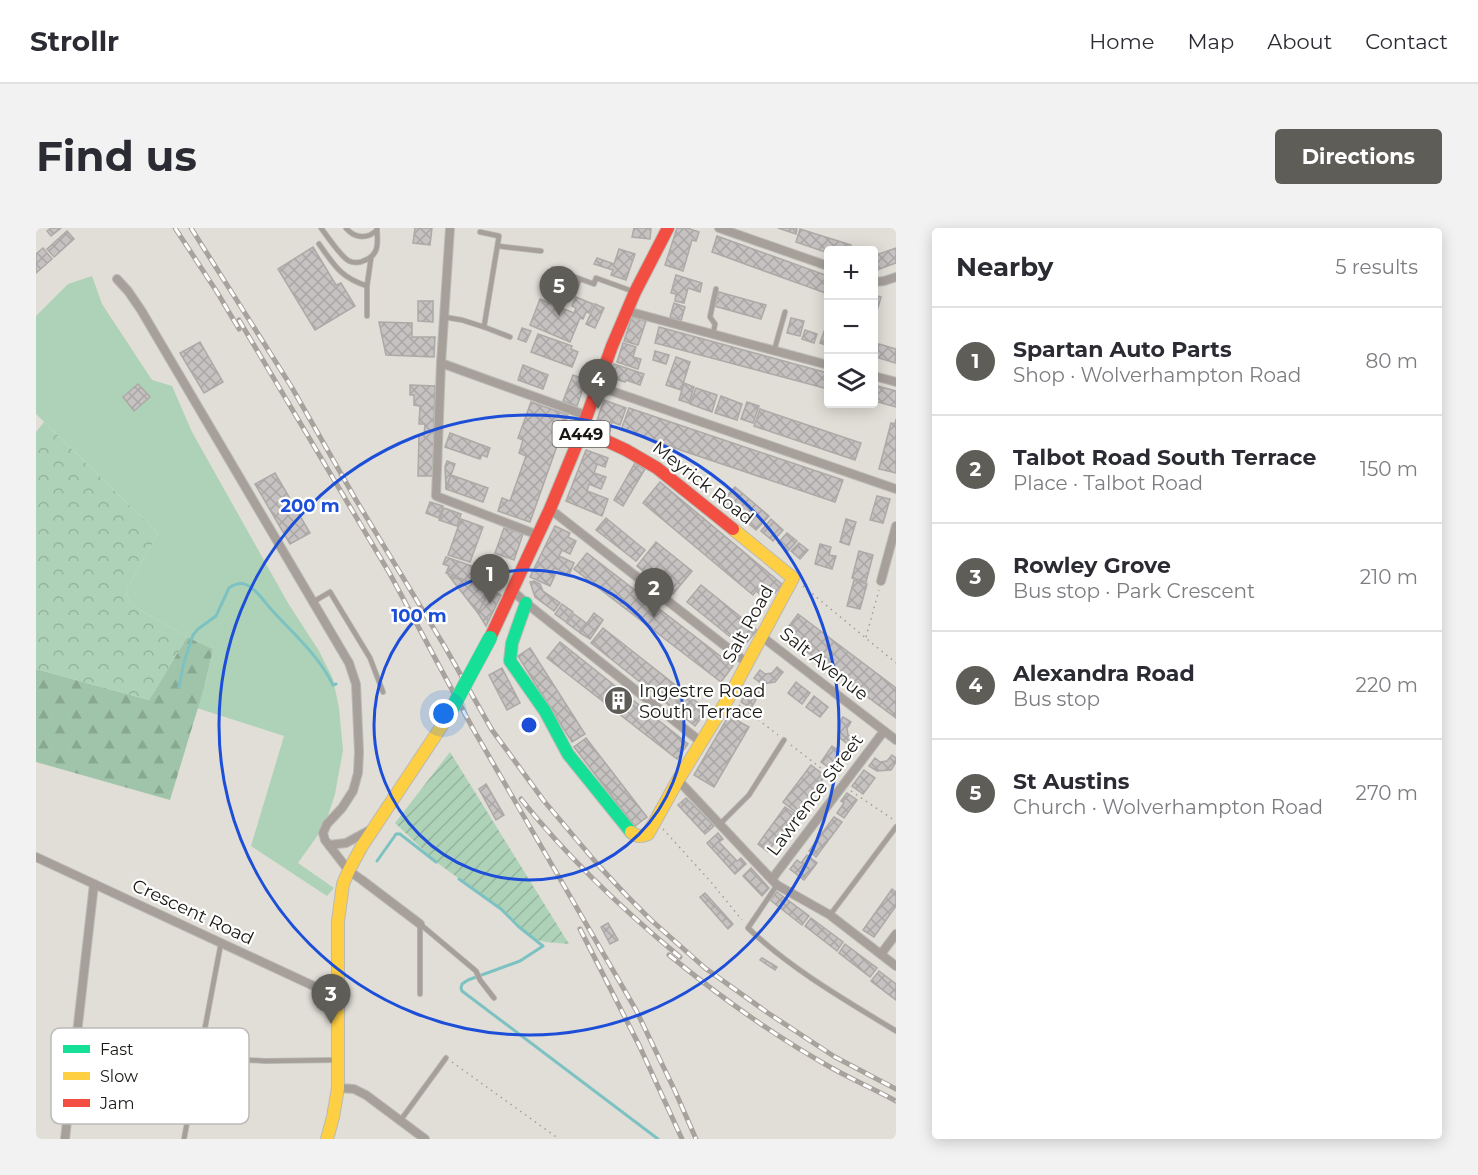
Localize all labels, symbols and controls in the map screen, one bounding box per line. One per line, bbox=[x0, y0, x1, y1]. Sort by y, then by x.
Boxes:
text: Strollr bbox=[30, 24, 119, 58]
text: Home bbox=[1089, 29, 1154, 54]
text: Map bbox=[1187, 29, 1234, 54]
text: About bbox=[1267, 29, 1332, 54]
text: Contact bbox=[1365, 29, 1448, 54]
button: Directions bbox=[1275, 129, 1442, 184]
text: Find us bbox=[36, 130, 197, 182]
map controls bbox=[824, 246, 878, 408]
button: + bbox=[824, 246, 878, 300]
text: Nearby bbox=[956, 251, 1053, 283]
text: 5 results bbox=[1335, 255, 1418, 279]
pin: 5 bbox=[540, 266, 578, 316]
button: − bbox=[824, 300, 878, 354]
text: Spartan Auto Parts bbox=[1013, 336, 1232, 363]
text: 1 bbox=[972, 349, 979, 373]
text: 80 m bbox=[1366, 349, 1418, 373]
button: layers bbox=[824, 354, 878, 408]
pin: 4 bbox=[578, 360, 618, 409]
text: Shop · Wolverhampton Road bbox=[1013, 363, 1301, 387]
road number: A449 bbox=[552, 421, 610, 447]
street label: Meyrick Road bbox=[648, 437, 758, 529]
text: Talbot Road South Terrace bbox=[1013, 444, 1316, 471]
text: 2 bbox=[970, 457, 981, 481]
text: 150 m bbox=[1360, 457, 1418, 481]
text: Place · Talbot Road bbox=[1013, 471, 1203, 495]
text: 200 m bbox=[280, 495, 340, 517]
text: Rowley Grove bbox=[1013, 552, 1171, 579]
pin: 1 bbox=[470, 554, 510, 604]
text: 3 bbox=[970, 565, 981, 589]
text: 210 m bbox=[1360, 565, 1418, 589]
pin: 2 bbox=[634, 568, 674, 618]
text: Bus stop · Park Crescent bbox=[1013, 579, 1255, 603]
street label: Salt Road bbox=[718, 581, 778, 667]
text: 100 m bbox=[391, 605, 447, 627]
street label: Salt Avenue bbox=[775, 623, 873, 705]
text: Alexandra Road bbox=[1013, 660, 1195, 687]
text: 4 bbox=[969, 673, 982, 697]
text: 220 m bbox=[1356, 673, 1418, 697]
place label: Ingestre Road South Terrace bbox=[639, 680, 766, 723]
building icon: Ingestre Road South Terrace bbox=[602, 685, 634, 717]
text: Bus stop bbox=[1013, 687, 1100, 711]
your location bbox=[429, 699, 458, 728]
centre of rings bbox=[519, 715, 539, 735]
street label: Lawrence Street bbox=[762, 730, 868, 860]
text: St Austins bbox=[1013, 768, 1129, 795]
text: 5 bbox=[970, 781, 981, 805]
text: 270 m bbox=[1356, 781, 1418, 805]
text: Church · Wolverhampton Road bbox=[1013, 795, 1323, 819]
street label: Crescent Road bbox=[129, 874, 257, 950]
pin: 3 bbox=[312, 974, 350, 1024]
legend bbox=[51, 1028, 249, 1124]
text: Fast bbox=[100, 1040, 134, 1059]
text: Slow bbox=[100, 1067, 138, 1086]
text: Jam bbox=[99, 1094, 134, 1113]

